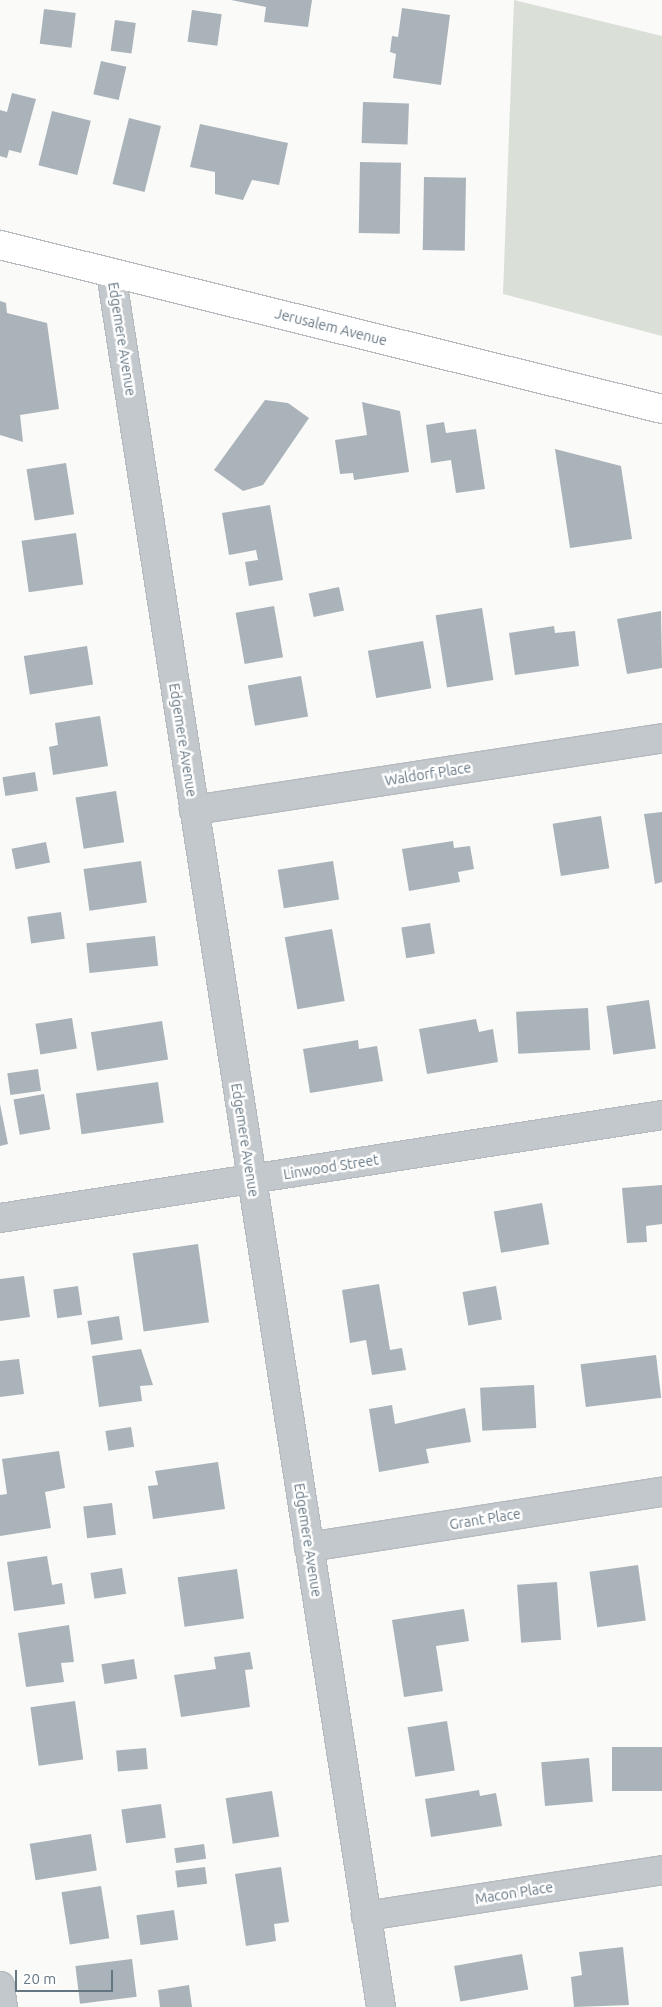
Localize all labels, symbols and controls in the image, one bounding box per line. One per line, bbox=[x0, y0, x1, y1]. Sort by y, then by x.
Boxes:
street label: Edgemere Avenue bbox=[105, 281, 139, 397]
street label: Jerusalem Avenue bbox=[273, 305, 389, 349]
street label: Edgemere Avenue bbox=[166, 682, 200, 798]
street label: Waldorf Place bbox=[384, 759, 472, 789]
street label: Edgemere Avenue bbox=[228, 1082, 262, 1198]
street label: Linwood Street bbox=[282, 1151, 380, 1183]
street label: Edgemere Avenue bbox=[291, 1482, 325, 1598]
street label: Grant Place bbox=[448, 1505, 522, 1533]
street label: Macon Place bbox=[474, 1879, 554, 1907]
scale bar bbox=[18, 1960, 115, 1992]
text: 20 m bbox=[23, 1970, 56, 1987]

